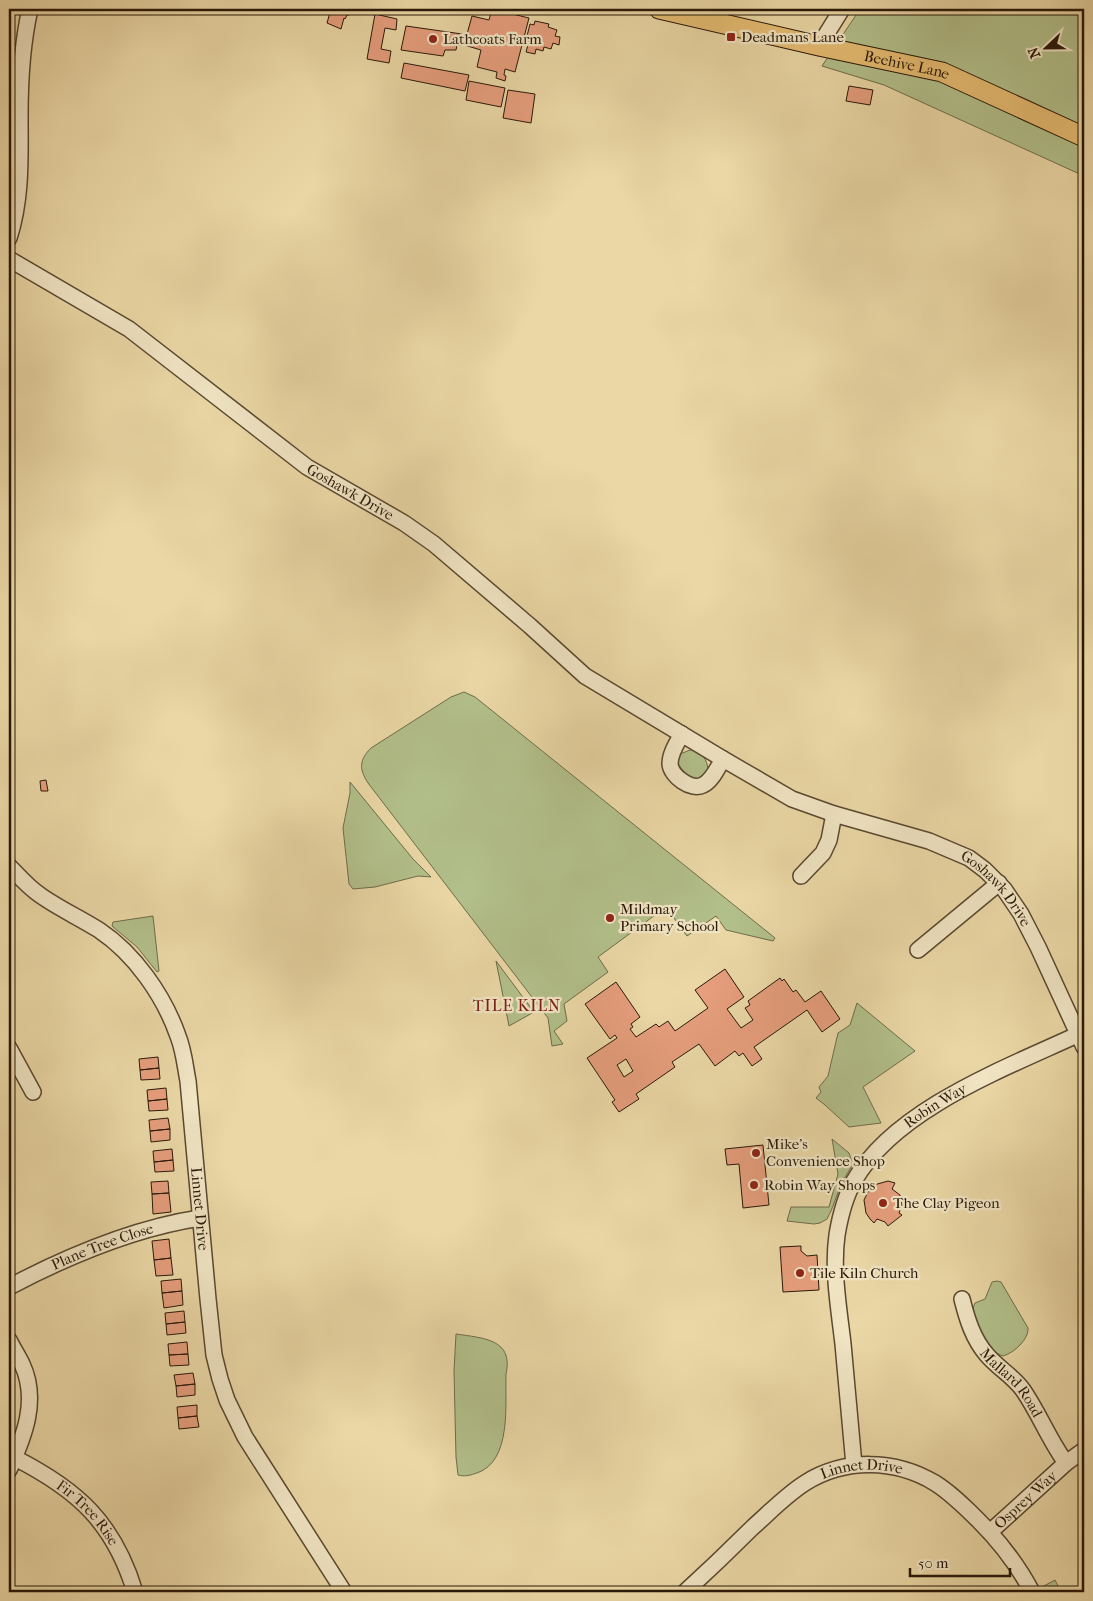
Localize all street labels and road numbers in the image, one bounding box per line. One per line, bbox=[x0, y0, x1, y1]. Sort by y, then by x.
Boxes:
street label: Beehive Lane bbox=[862, 47, 953, 84]
street label: Goshawk Drive bbox=[303, 460, 397, 524]
street label: Goshawk Drive bbox=[958, 847, 1035, 930]
street label: Robin Way bbox=[900, 1079, 971, 1132]
street label: Linnet Drive bbox=[187, 1166, 213, 1252]
street label: Plane Tree Close bbox=[48, 1219, 156, 1274]
street label: Mallard Road bbox=[976, 1344, 1047, 1421]
street label: Linnet Drive bbox=[818, 1456, 905, 1483]
street label: Osprey Way bbox=[990, 1466, 1061, 1533]
street label: Fir Tree Rise bbox=[53, 1476, 123, 1549]

